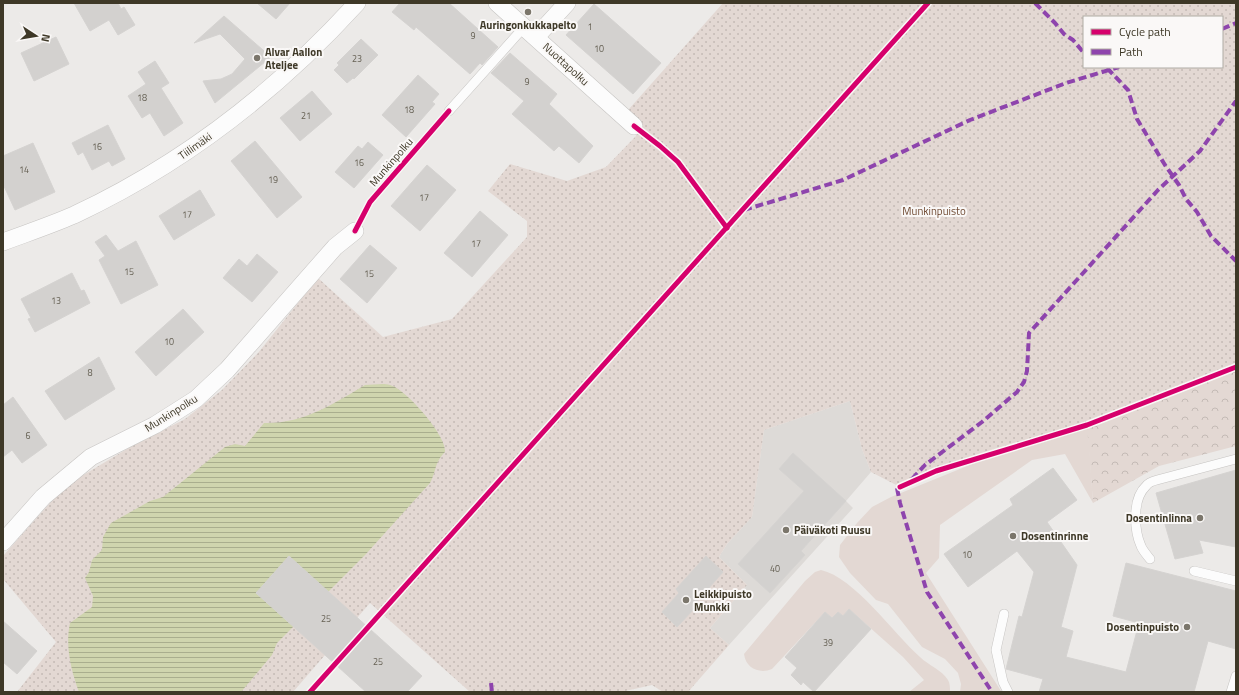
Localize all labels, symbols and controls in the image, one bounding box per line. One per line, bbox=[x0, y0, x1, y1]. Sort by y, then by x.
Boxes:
marker: Auringonkukkapelto bbox=[523, 7, 533, 17]
north arrow bbox=[16, 16, 56, 56]
legend bbox=[1083, 16, 1223, 68]
place label: Auringonkukkapelto bbox=[480, 17, 576, 33]
house number: 1 bbox=[587, 20, 593, 33]
text: Cycle path bbox=[1119, 22, 1171, 41]
house number: 9 bbox=[470, 29, 476, 42]
text: N bbox=[37, 33, 54, 43]
street label: Nuottapolku bbox=[539, 39, 593, 89]
house number: 10 bbox=[594, 42, 604, 55]
text: Path bbox=[1119, 42, 1143, 61]
place label: Alvar Aallon Ateljee bbox=[265, 44, 322, 73]
house number: 23 bbox=[352, 52, 362, 65]
marker: Alvar Aallon Ateljee bbox=[252, 53, 262, 63]
house number: 9 bbox=[524, 75, 530, 88]
house number: 18 bbox=[137, 91, 147, 104]
house number: 18 bbox=[404, 103, 414, 116]
house number: 21 bbox=[301, 109, 311, 122]
street label: Tiilimäki bbox=[175, 129, 215, 163]
street label: Munkinpolku bbox=[365, 134, 417, 190]
house number: 16 bbox=[92, 140, 102, 153]
house number: 16 bbox=[354, 156, 364, 169]
house number: 14 bbox=[19, 163, 29, 176]
house number: 19 bbox=[268, 173, 278, 186]
house number: 17 bbox=[419, 191, 429, 204]
park label: Munkinpuisto bbox=[902, 203, 966, 219]
house number: 17 bbox=[182, 208, 192, 221]
house number: 17 bbox=[471, 237, 481, 250]
house number: 15 bbox=[124, 265, 134, 278]
house number: 15 bbox=[364, 267, 374, 280]
house number: 13 bbox=[51, 294, 61, 307]
house number: 10 bbox=[164, 335, 174, 348]
house number: 8 bbox=[87, 366, 93, 379]
street label: Munkinpolku bbox=[141, 390, 201, 436]
house number: 6 bbox=[25, 429, 31, 442]
place label: Dosentinlinna bbox=[1126, 510, 1192, 526]
marker: Dosentinlinna bbox=[1195, 513, 1205, 523]
place label: Päiväkoti Ruusu bbox=[794, 522, 871, 538]
marker: Päiväkoti Ruusu bbox=[781, 525, 791, 535]
place label: Dosentinrinne bbox=[1021, 528, 1089, 544]
marker: Dosentinrinne bbox=[1008, 531, 1018, 541]
house number: 10 bbox=[962, 548, 972, 561]
house number: 40 bbox=[770, 562, 780, 575]
place label: Leikkipuisto Munkki bbox=[694, 586, 752, 615]
marker: Leikkipuisto Munkki bbox=[681, 595, 691, 605]
house number: 25 bbox=[321, 612, 331, 625]
place label: Dosentinpuisto bbox=[1106, 619, 1179, 635]
marker: Dosentinpuisto bbox=[1182, 622, 1192, 632]
house number: 39 bbox=[823, 636, 833, 649]
house number: 25 bbox=[373, 655, 383, 668]

